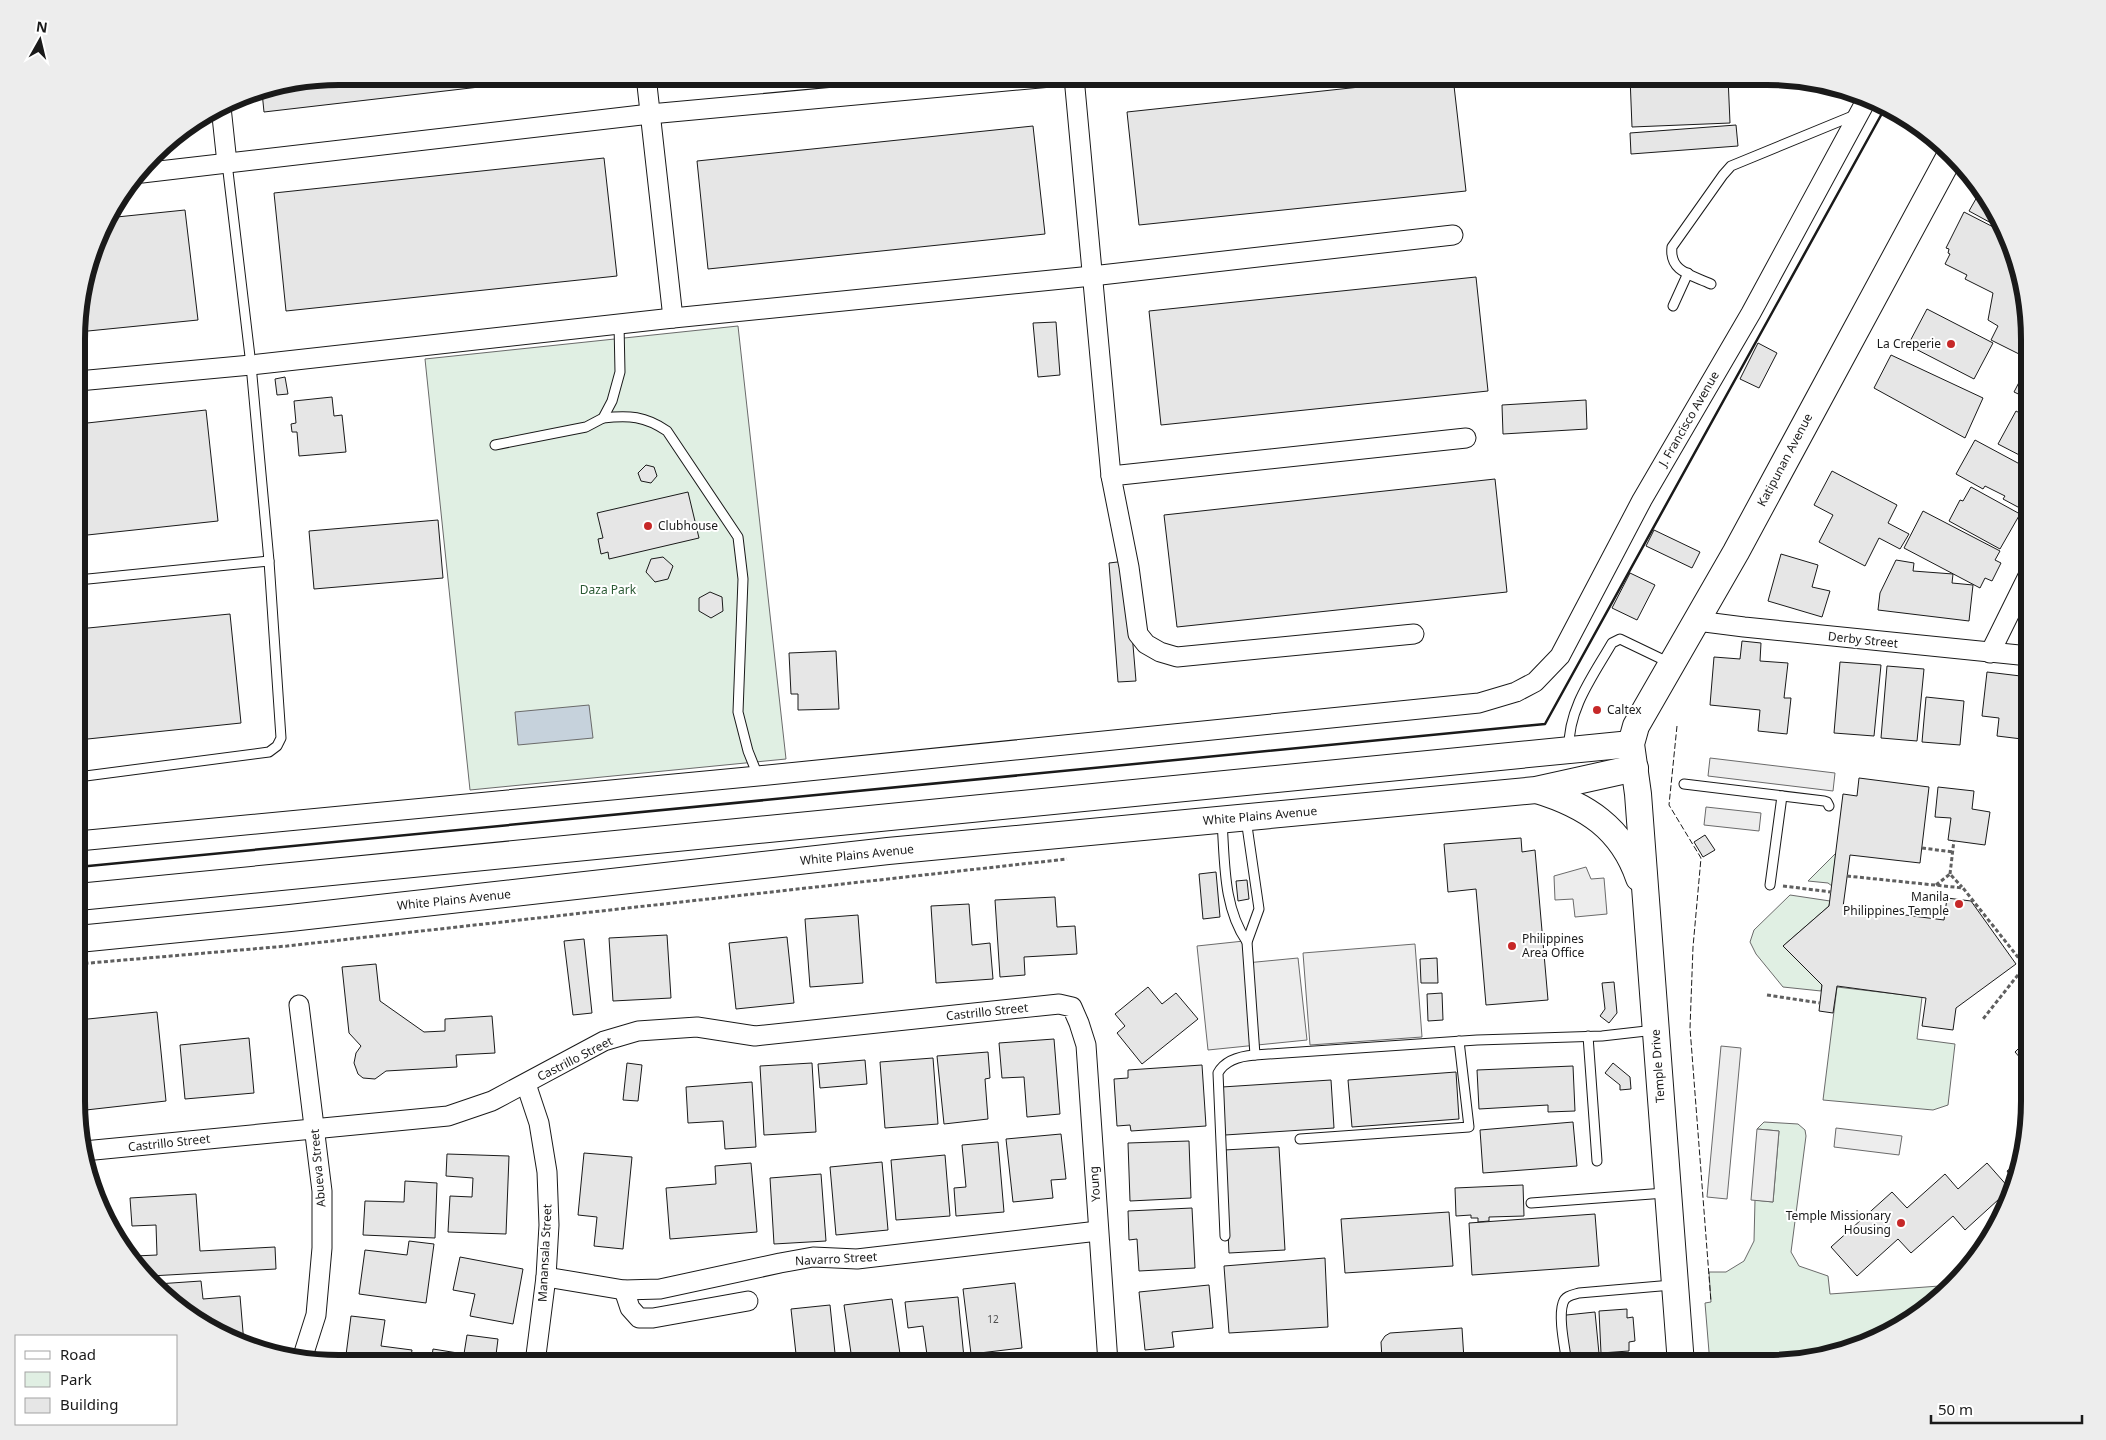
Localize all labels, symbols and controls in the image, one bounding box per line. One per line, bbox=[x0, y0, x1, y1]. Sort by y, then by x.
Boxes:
north arrow bbox=[15, 15, 65, 65]
text: N bbox=[35, 16, 49, 37]
place label: La Creperie bbox=[1877, 335, 1941, 352]
marker: La Creperie bbox=[1945, 338, 1957, 350]
street label: J. Francisco Avenue bbox=[1654, 368, 1723, 470]
street label: Katipunan Avenue bbox=[1753, 410, 1816, 509]
place label: Clubhouse bbox=[658, 517, 718, 534]
marker: Clubhouse bbox=[642, 520, 654, 532]
park label: Daza Park bbox=[580, 581, 637, 598]
street label: Derby Street bbox=[1827, 627, 1900, 652]
place label: Caltex bbox=[1607, 701, 1642, 718]
marker: Caltex bbox=[1591, 704, 1603, 716]
street label: White Plains Avenue bbox=[1202, 802, 1318, 829]
street label: White Plains Avenue bbox=[799, 840, 915, 869]
street label: White Plains Avenue bbox=[396, 885, 512, 914]
place label: Manila Philippines Temple bbox=[1843, 888, 1949, 919]
marker: Manila Philippines Temple bbox=[1953, 898, 1965, 910]
place label: Philippines Area Office bbox=[1522, 930, 1584, 961]
marker: Philippines Area Office bbox=[1506, 940, 1518, 952]
street label: Castrillo Street bbox=[945, 999, 1030, 1024]
street label: Temple Drive bbox=[1646, 1028, 1669, 1103]
street label: Castrillo Street bbox=[534, 1032, 616, 1085]
street label: Abueva Street bbox=[306, 1128, 329, 1208]
street label: Castrillo Street bbox=[127, 1130, 212, 1155]
street label: Young bbox=[1085, 1166, 1104, 1202]
street label: Manansala Street bbox=[533, 1203, 556, 1302]
place label: Temple Missionary Housing bbox=[1786, 1207, 1892, 1238]
marker: Temple Missionary Housing bbox=[1895, 1217, 1907, 1229]
street label: Navarro Street bbox=[794, 1248, 878, 1269]
house number: 12 bbox=[987, 1312, 999, 1326]
legend bbox=[15, 1335, 178, 1425]
text: Road bbox=[60, 1344, 96, 1364]
text: Park bbox=[60, 1369, 92, 1389]
scale bar bbox=[1931, 1392, 2082, 1424]
text: Building bbox=[60, 1394, 118, 1414]
text: 50 m bbox=[1938, 1399, 1973, 1419]

